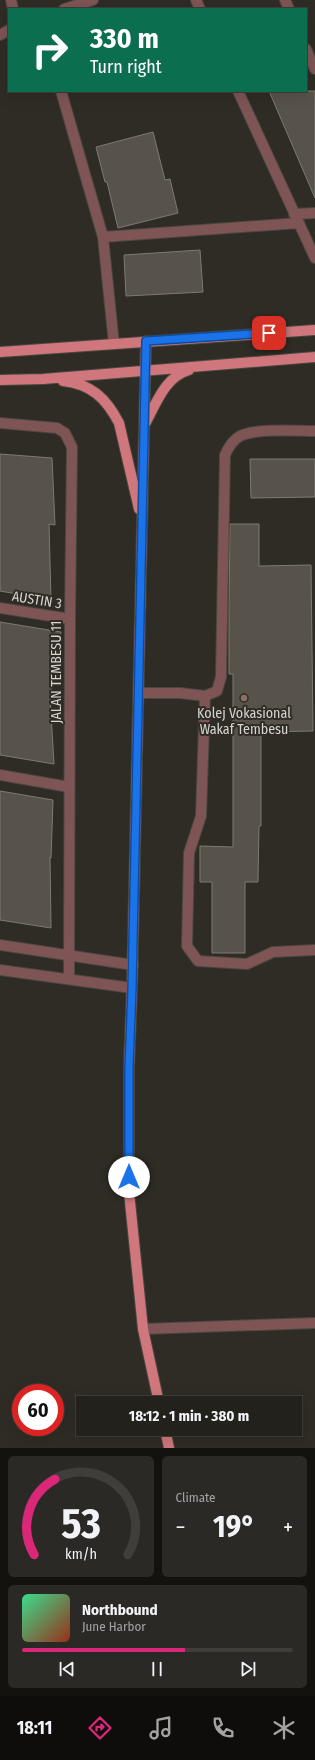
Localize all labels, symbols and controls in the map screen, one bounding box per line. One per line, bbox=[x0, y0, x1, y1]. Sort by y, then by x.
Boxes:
text: 330 m bbox=[90, 22, 159, 55]
icon: right bbox=[24, 24, 76, 76]
text: Turn right bbox=[90, 56, 162, 78]
pin bbox=[252, 316, 286, 350]
icon: arrive bbox=[258, 322, 280, 344]
street label: AUSTIN 3 bbox=[11, 588, 63, 612]
street label: JALAN TEMBESU 11 bbox=[48, 621, 65, 723]
marker: Kolej Vokasional Wakaf Tembesu bbox=[239, 693, 249, 703]
place label: Kolej Vokasional Wakaf Tembesu bbox=[197, 705, 291, 738]
position arrow bbox=[108, 1156, 150, 1198]
speed limit sign: 60 bbox=[12, 1384, 64, 1436]
text: 18:12 · 1 min · 380 m bbox=[129, 1407, 249, 1425]
text: Climate bbox=[176, 1490, 216, 1505]
text: 53 bbox=[61, 1498, 101, 1548]
text: 19° bbox=[213, 1509, 255, 1545]
text: − bbox=[176, 1514, 185, 1541]
text: + bbox=[283, 1514, 293, 1541]
text: km/h bbox=[65, 1545, 97, 1562]
text: Northbound bbox=[82, 1601, 158, 1619]
text: June Harbor bbox=[82, 1619, 146, 1634]
icon: previous bbox=[56, 1658, 78, 1680]
icon: pause bbox=[146, 1658, 168, 1680]
icon: next bbox=[237, 1658, 259, 1680]
icon: directions bbox=[86, 1714, 114, 1742]
icon: music bbox=[147, 1714, 175, 1742]
icon: phone bbox=[209, 1714, 237, 1742]
icon: climate bbox=[270, 1714, 298, 1742]
text: 18:11 bbox=[17, 1717, 52, 1739]

